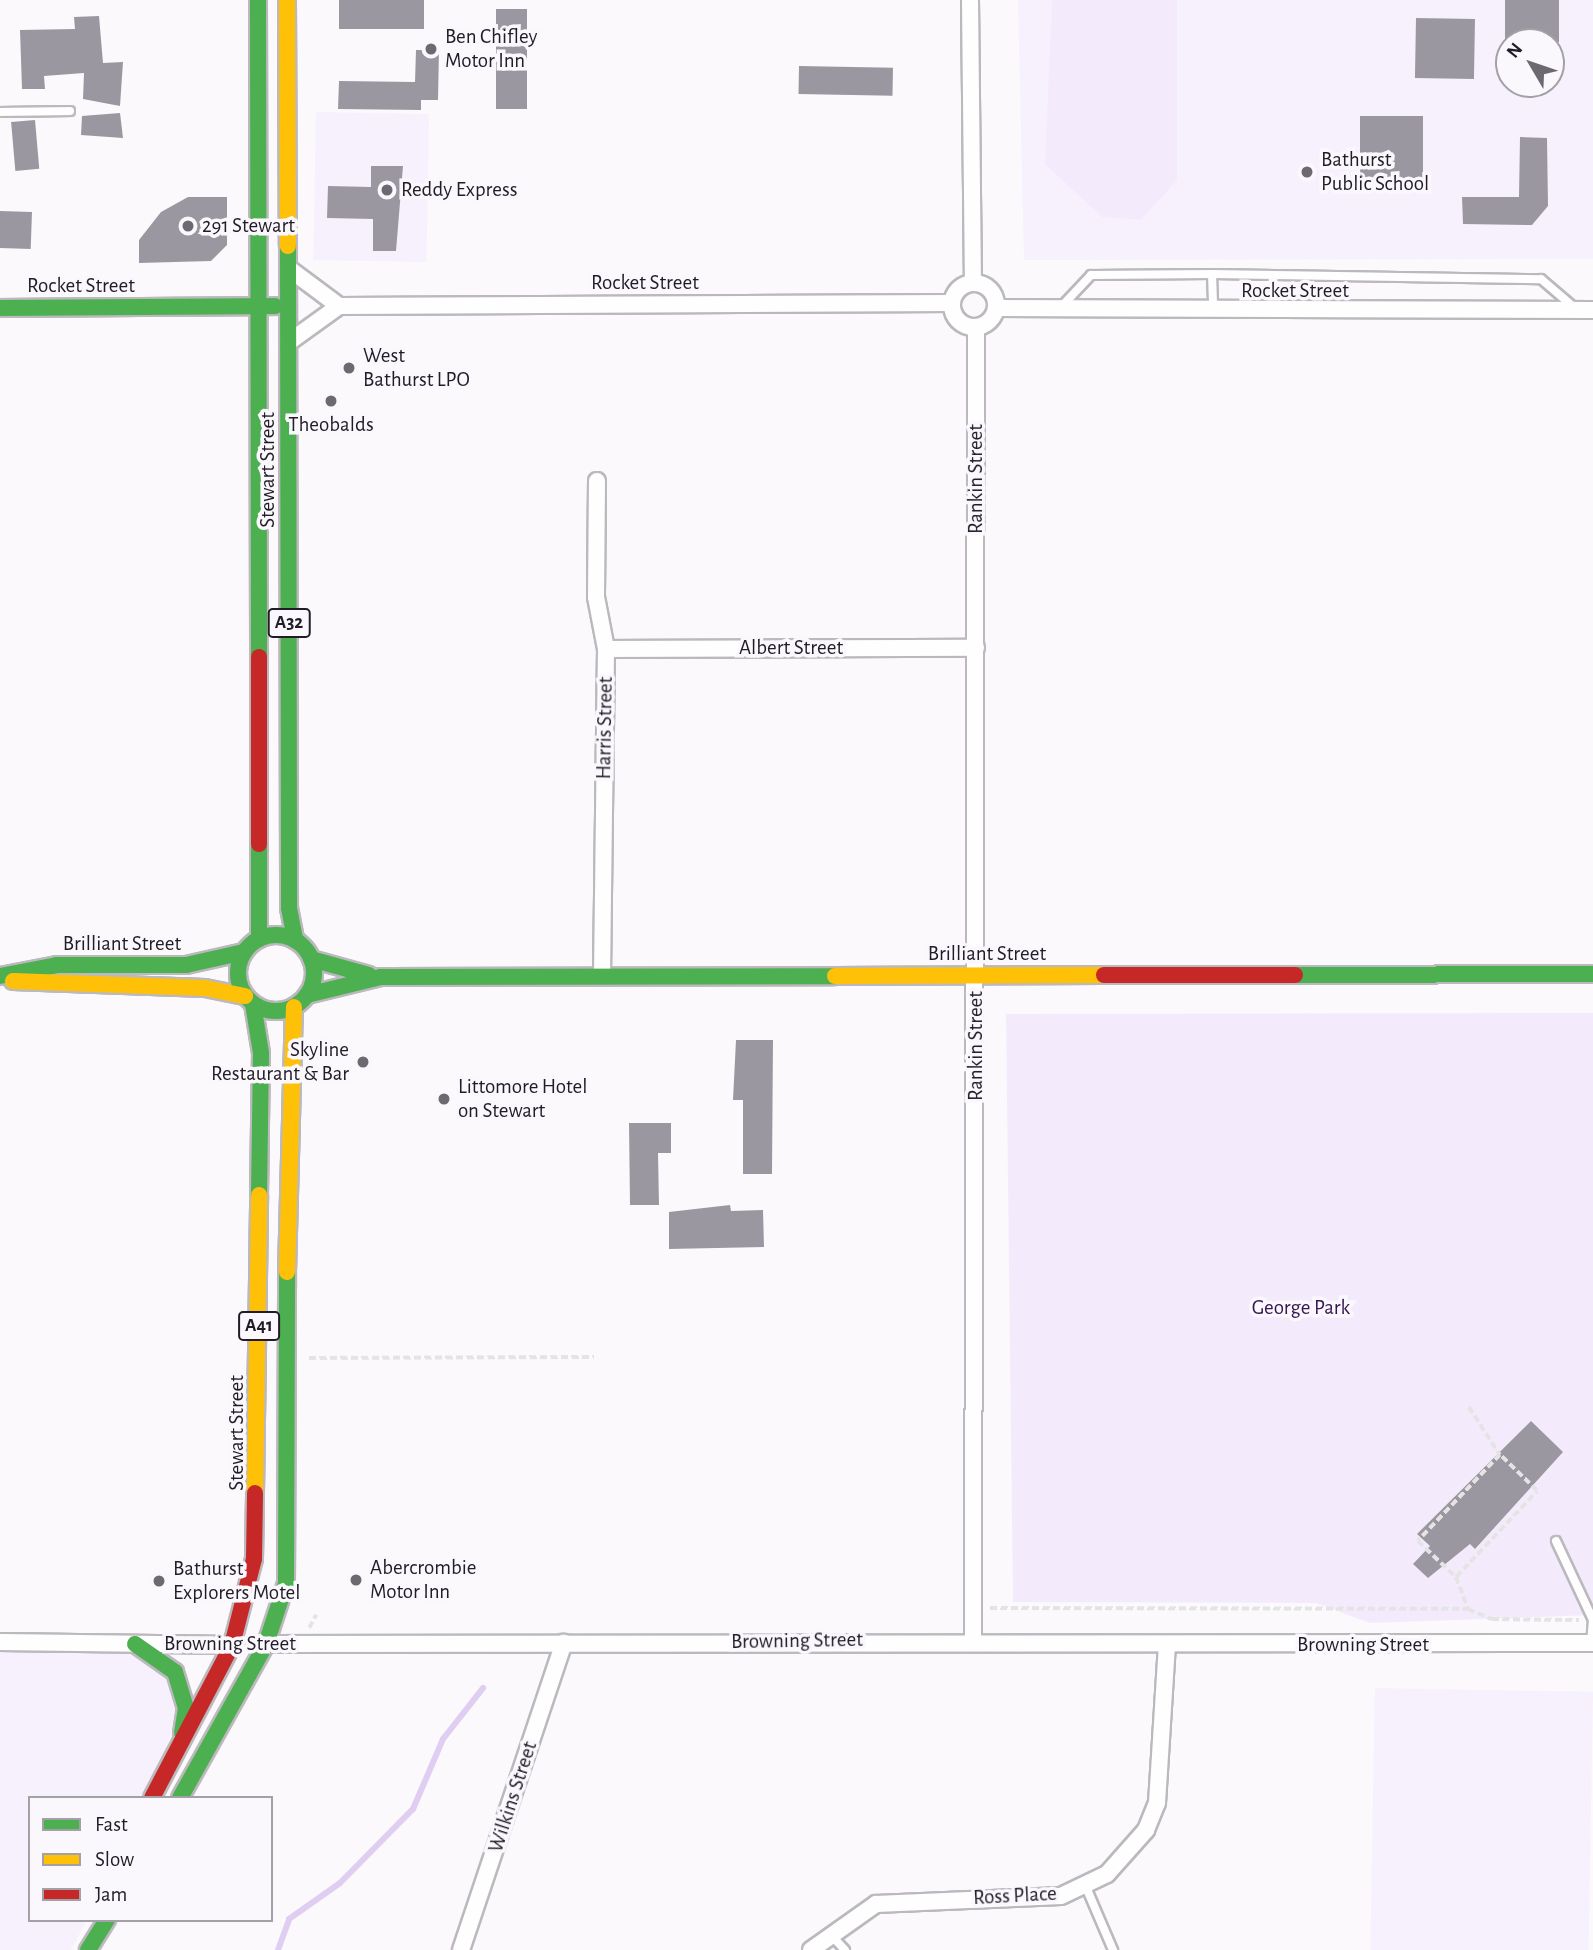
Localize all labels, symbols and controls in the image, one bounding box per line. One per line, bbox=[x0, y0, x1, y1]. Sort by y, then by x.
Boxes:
place label: Ben Chifley Motor Inn bbox=[445, 24, 538, 74]
north arrow bbox=[1495, 28, 1565, 98]
text: N bbox=[1503, 40, 1526, 62]
marker: Ben Chifley Motor Inn bbox=[423, 41, 439, 57]
place label: Bathurst Public School bbox=[1321, 147, 1429, 197]
marker: Bathurst Public School bbox=[1299, 164, 1315, 180]
place label: Reddy Express bbox=[401, 177, 517, 203]
marker: Reddy Express bbox=[379, 182, 395, 198]
place label: 291 Stewart bbox=[202, 213, 295, 239]
marker: 291 Stewart bbox=[180, 218, 196, 234]
street label: Rocket Street bbox=[591, 270, 699, 296]
street label: Rocket Street bbox=[27, 273, 135, 299]
street label: Rocket Street bbox=[1241, 278, 1349, 304]
place label: West Bathurst LPO bbox=[363, 343, 470, 393]
marker: West Bathurst LPO bbox=[341, 360, 357, 376]
marker: Theobalds bbox=[323, 393, 339, 409]
street label: Stewart Street bbox=[255, 412, 281, 528]
place label: Theobalds bbox=[288, 412, 374, 438]
street label: Rankin Street bbox=[963, 424, 989, 534]
road number: A32 bbox=[266, 608, 312, 638]
street label: Albert Street bbox=[739, 635, 843, 661]
street label: Harris Street bbox=[592, 676, 618, 780]
street label: Brilliant Street bbox=[63, 931, 181, 957]
street label: Brilliant Street bbox=[928, 941, 1046, 967]
street label: Rankin Street bbox=[963, 991, 989, 1101]
place label: Skyline Restaurant & Bar bbox=[211, 1037, 349, 1087]
marker: Skyline Restaurant & Bar bbox=[355, 1054, 371, 1070]
place label: Littomore Hotel on Stewart bbox=[458, 1074, 587, 1124]
marker: Littomore Hotel on Stewart bbox=[436, 1091, 452, 1107]
park label: George Park bbox=[1252, 1295, 1350, 1321]
road number: A41 bbox=[238, 1310, 280, 1342]
street label: Stewart Street bbox=[224, 1375, 250, 1491]
place label: Abercrombie Motor Inn bbox=[370, 1555, 476, 1605]
place label: Bathurst Explorers Motel bbox=[173, 1556, 300, 1606]
marker: Abercrombie Motor Inn bbox=[348, 1572, 364, 1588]
marker: Bathurst Explorers Motel bbox=[151, 1573, 167, 1589]
street label: Browning Street bbox=[731, 1627, 863, 1655]
street label: Browning Street bbox=[164, 1631, 296, 1657]
street label: Browning Street bbox=[1297, 1632, 1429, 1658]
street label: Wilkins Street bbox=[483, 1738, 543, 1856]
legend bbox=[28, 1796, 273, 1922]
text: Fast bbox=[95, 1814, 128, 1835]
text: Slow bbox=[95, 1849, 134, 1870]
street label: Ross Place bbox=[973, 1881, 1057, 1911]
text: Jam bbox=[95, 1884, 127, 1905]

